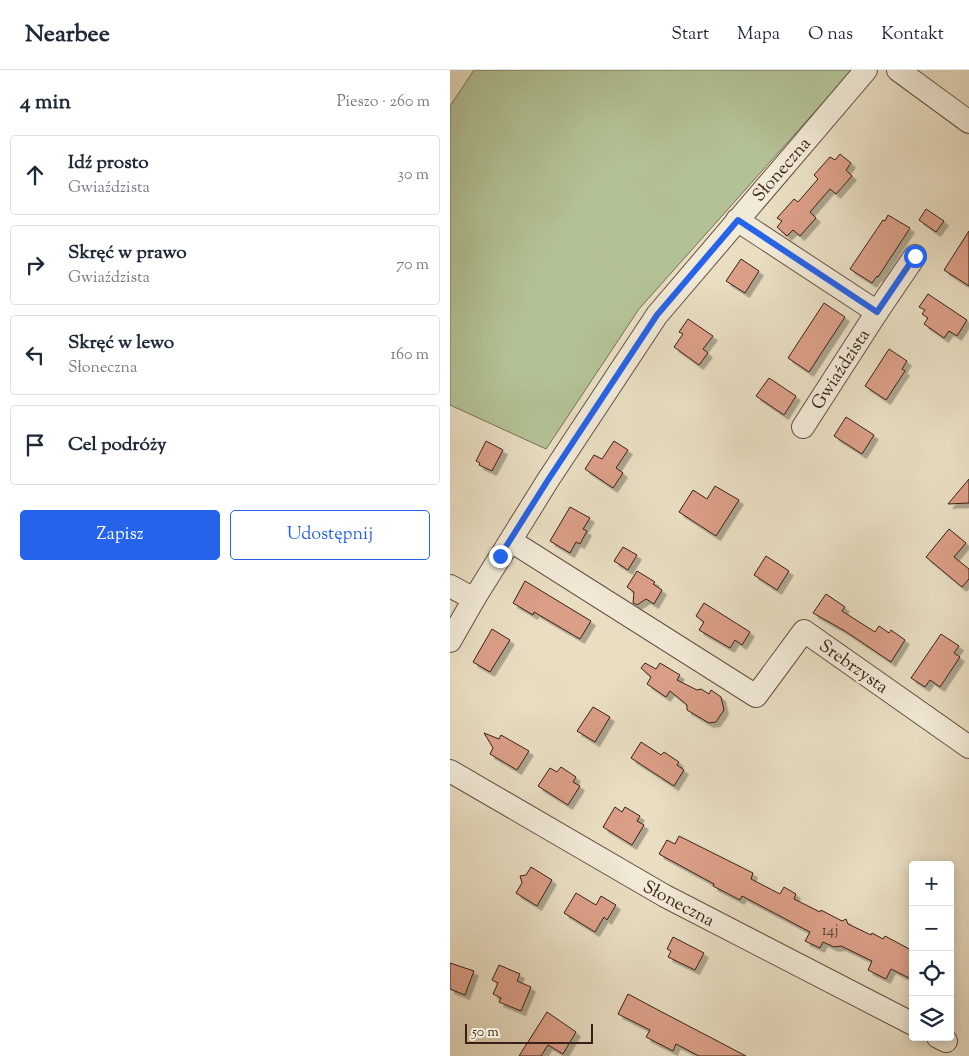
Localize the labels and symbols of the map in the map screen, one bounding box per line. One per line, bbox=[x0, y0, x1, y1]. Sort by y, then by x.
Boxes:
street label: Słoneczna bbox=[747, 132, 818, 208]
route start bbox=[904, 245, 927, 268]
street label: Gwiaździsta bbox=[806, 324, 878, 416]
route end bbox=[489, 545, 512, 568]
street label: Srebrzysta bbox=[813, 634, 893, 701]
street label: Słoneczna bbox=[637, 875, 719, 935]
house number: 14j bbox=[822, 921, 838, 942]
scale bar bbox=[465, 1021, 592, 1044]

